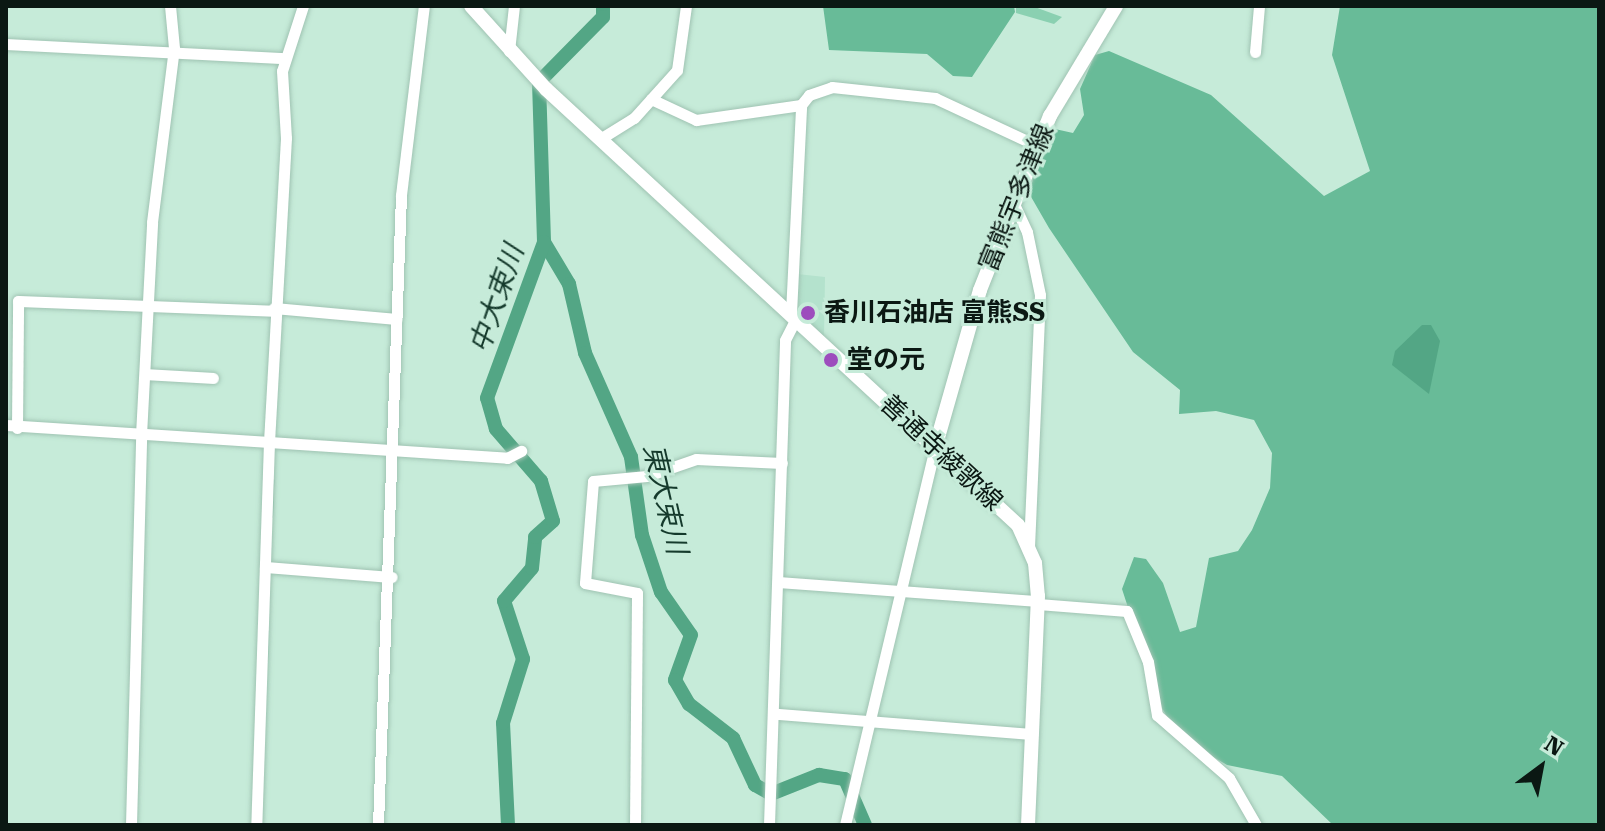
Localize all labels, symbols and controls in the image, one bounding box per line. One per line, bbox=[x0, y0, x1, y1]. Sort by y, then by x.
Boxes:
street label: 富熊宇多津線 bbox=[973, 120, 1061, 276]
water label: 中大束川 bbox=[463, 241, 531, 357]
place label: 香川石油店 富熊SS bbox=[824, 297, 1045, 329]
marker: 香川石油店 富熊SS bbox=[799, 304, 817, 322]
place label: 堂の元 bbox=[847, 344, 925, 376]
marker: 堂の元 bbox=[822, 351, 840, 369]
street label: 善通寺綾歌線 bbox=[873, 388, 1009, 518]
water label: 東大束川 bbox=[636, 441, 694, 557]
north arrow bbox=[1501, 727, 1581, 807]
text: N bbox=[1540, 731, 1568, 761]

